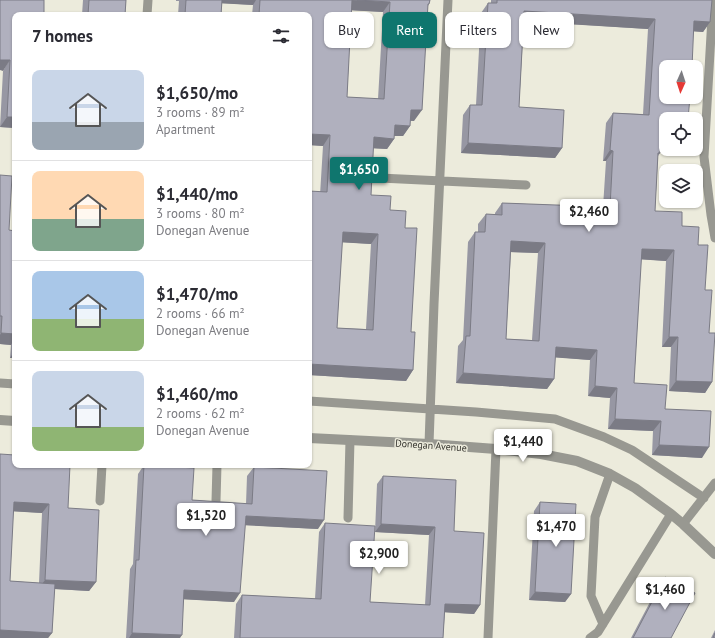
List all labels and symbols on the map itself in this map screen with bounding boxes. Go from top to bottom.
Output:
north arrow [659,60,703,104]
pin: $1,650 [326,157,392,191]
pin: $2,460 [556,199,622,233]
pin: $1,440 [490,429,556,463]
street label: Donegan Avenue [395,437,467,454]
pin: $1,520 [173,503,239,537]
pin: $1,470 [523,514,589,548]
pin: $2,900 [346,541,412,575]
pin: $1,460 [632,577,698,611]

